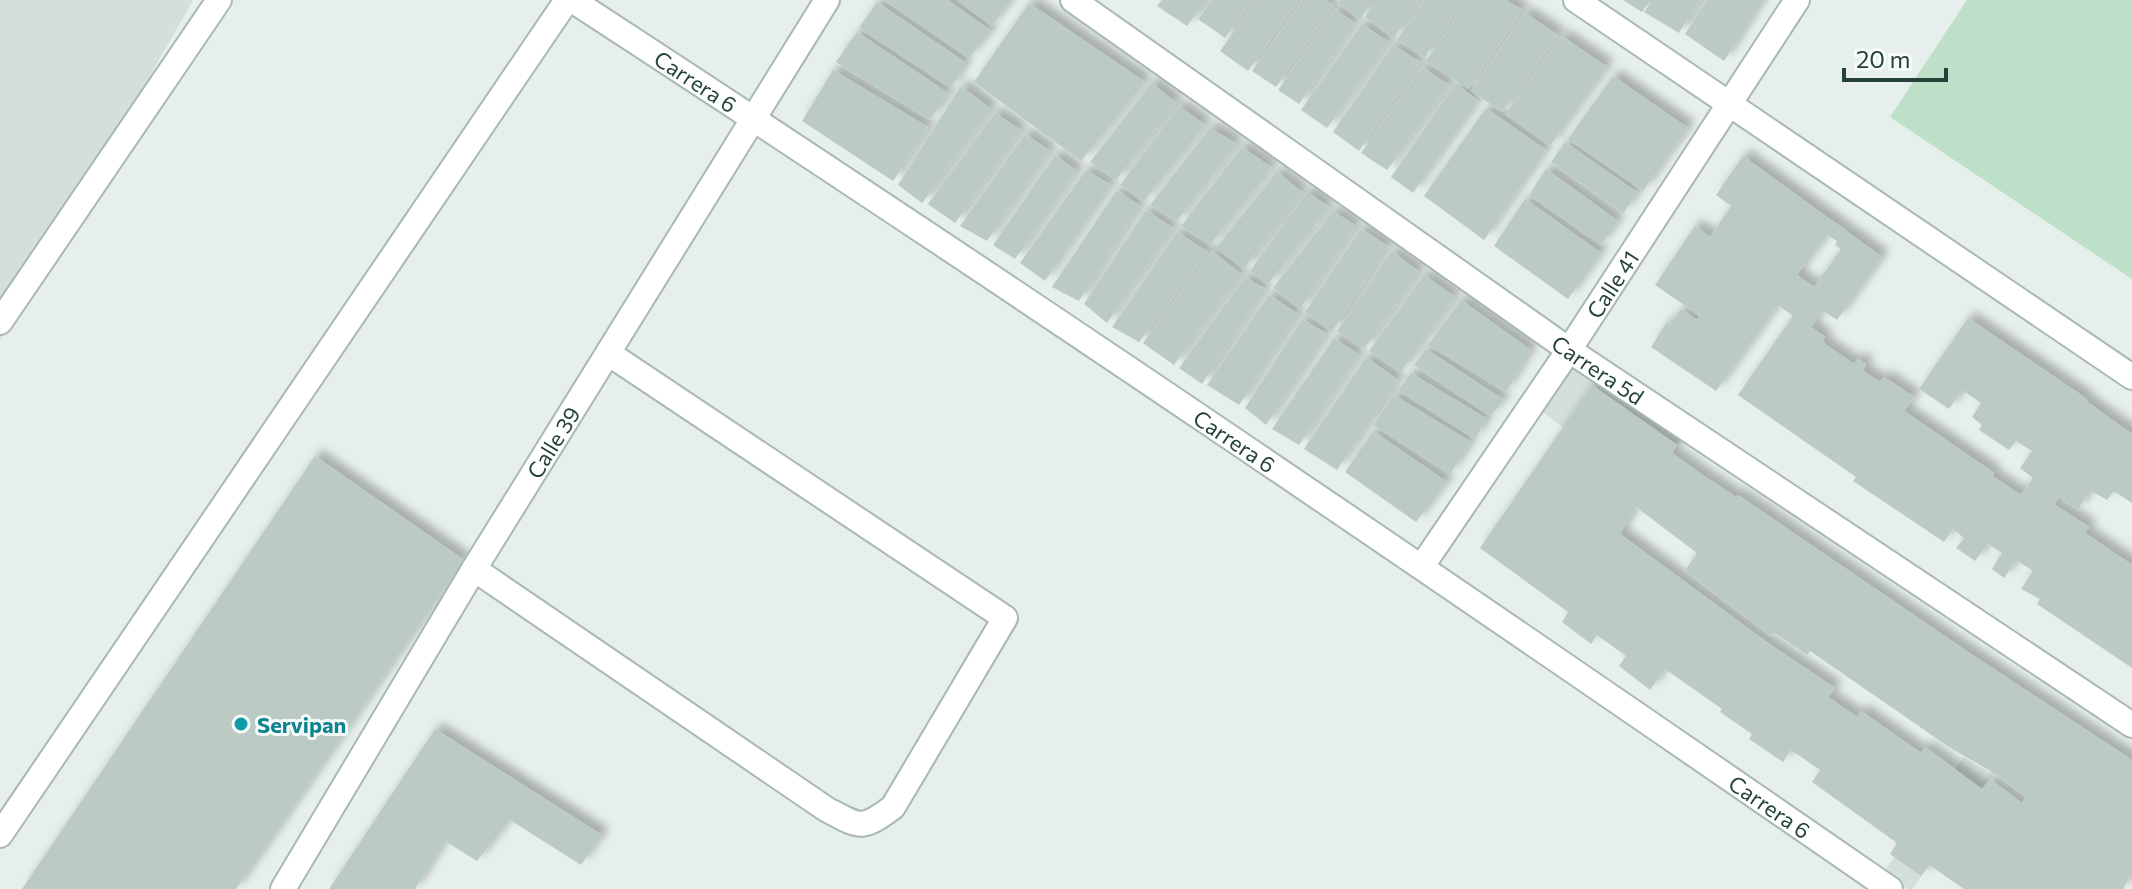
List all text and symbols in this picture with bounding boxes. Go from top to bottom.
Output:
scale bar [1844,32,1946,82]
street label: Carrera 6 [650,44,742,118]
text: 20 m [1856,44,1910,73]
street label: Calle 41 [1580,245,1644,323]
street label: Carrera 5d [1547,329,1649,410]
street label: Calle 39 [520,401,585,483]
street label: Carrera 6 [1189,403,1281,478]
place label: Servipan [257,711,346,738]
marker: Servipan [232,715,250,733]
street label: Carrera 6 [1724,769,1816,844]

